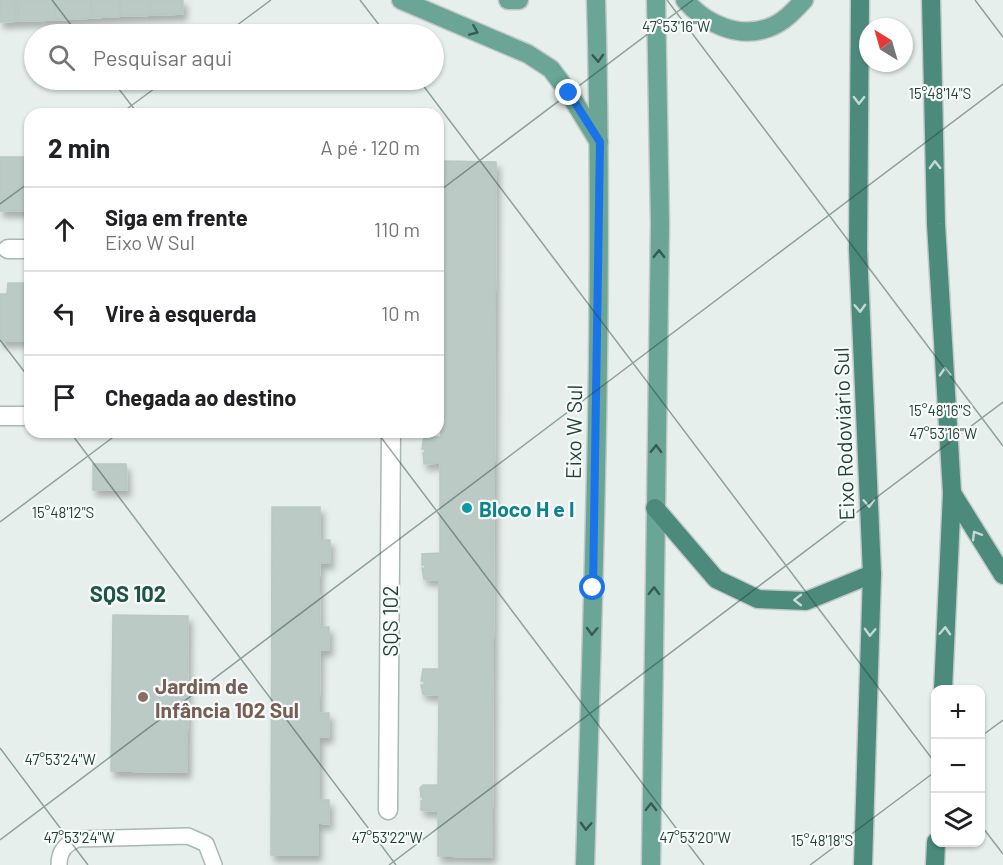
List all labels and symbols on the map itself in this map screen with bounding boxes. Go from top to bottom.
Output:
text: 47°53'16"W [642,17,710,35]
north arrow [859,18,913,72]
one-way arrow [467,24,478,36]
one-way arrow [591,54,604,63]
route end [555,79,581,105]
text: 15°48'14"S [909,84,971,102]
one-way arrow [853,96,865,105]
one-way arrow [929,161,941,170]
one-way arrow [653,250,666,259]
one-way arrow [854,303,867,312]
street label: Eixo Rodoviário Sul [827,347,859,521]
one-way arrow [938,367,951,376]
street label: Eixo W Sul [560,385,586,479]
text: 15°48'16"S [909,401,971,419]
text: 47°53'16"W [909,424,977,442]
one-way arrow [650,445,662,454]
place label: Bloco H e I [479,496,574,521]
one-way arrow [862,498,875,507]
marker: Bloco H e I [460,501,474,515]
text: 15°48'12"S [32,503,94,521]
one-way arrow [972,531,984,541]
route start [579,574,605,600]
district label: SQS 102 [90,580,166,606]
street label: SQS 102 [377,585,402,657]
one-way arrow [648,586,660,595]
one-way arrow [793,594,802,606]
one-way arrow [586,627,598,636]
one-way arrow [939,627,952,636]
one-way arrow [864,628,876,637]
place label: Jardim de Infância 102 Sul [155,673,299,722]
marker: Jardim de Infância 102 Sul [136,690,150,704]
text: 47°53'24"W [24,750,96,768]
one-way arrow [645,802,657,811]
one-way arrow [580,822,593,831]
text: 47°53'24"W [43,828,115,846]
text: 47°53'22"W [351,828,423,846]
text: 47°53'20"W [659,828,731,846]
text: 15°48'18"S [791,831,853,849]

